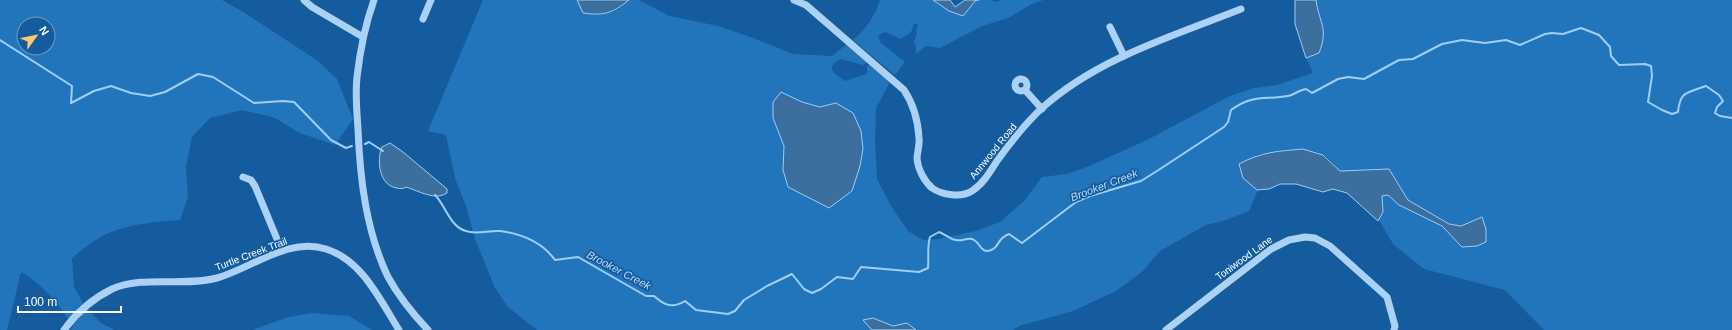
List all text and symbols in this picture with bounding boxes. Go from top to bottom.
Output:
north arrow [16,16,56,56]
text: N [37,24,52,37]
street label: Annwood Road [967,121,1019,181]
water label: Brooker Creek [1069,167,1140,203]
street label: Toniwood Lane [1214,234,1275,282]
street label: Turtle Creek Trail [213,235,289,273]
water label: Brooker Creek [585,248,654,292]
scale bar [18,288,121,314]
text: 100 m [24,295,57,309]

